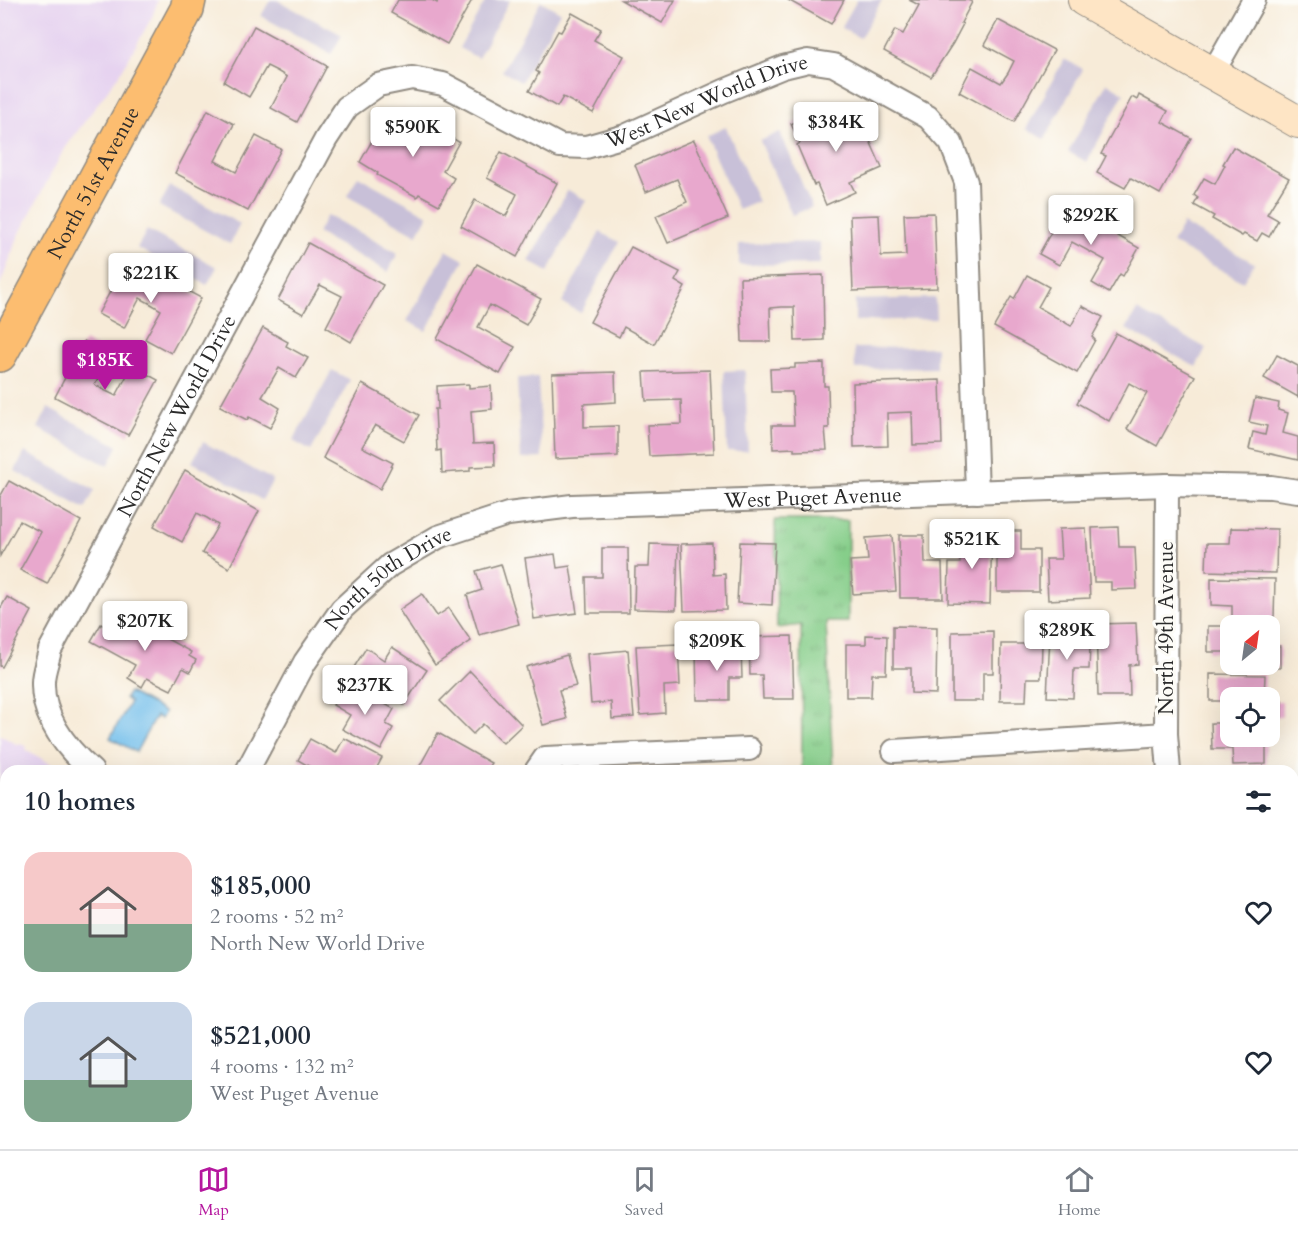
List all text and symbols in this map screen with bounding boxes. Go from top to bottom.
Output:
street label: West New World Drive [601,48,811,156]
street label: North 51st Avenue [41,101,147,264]
pin: $384K [794,102,878,153]
pin: $590K [371,107,455,158]
text: $384K [807,108,865,135]
text: $590K [384,113,442,140]
pin: $292K [1049,195,1133,246]
text: $292K [1062,201,1120,228]
pin: $221K [109,253,193,304]
text: $221K [122,259,180,286]
street label: North New World Drive [111,310,243,522]
pin: $185K [63,340,147,391]
text: $185K [76,346,134,373]
street label: West Puget Avenue [723,480,902,516]
street label: North 50th Drive [318,519,456,636]
pin: $521K [930,519,1014,570]
text: $521K [943,525,1001,552]
street label: North 49th Avenue [1152,541,1181,715]
pin: $207K [103,601,187,652]
text: $207K [116,607,174,634]
pin: $289K [1025,610,1109,661]
north arrow [1220,615,1280,675]
map controls [1220,615,1280,747]
text: $289K [1038,616,1096,643]
pin: $209K [675,621,759,672]
text: $209K [688,627,746,654]
pin: $237K [323,665,407,716]
text: $237K [336,671,394,698]
button: locate [1220,687,1280,747]
text: 10 homes [24,784,135,819]
icon: filters [1242,785,1275,818]
text: $185,000 [210,868,311,903]
icon: home [72,876,144,948]
icon: heart [1242,896,1275,929]
text: 2 rooms · 52 m² [210,903,343,930]
text: North New World Drive [210,930,425,957]
text: $521,000 [210,1018,311,1053]
icon: home [72,1026,144,1098]
icon: heart [1242,1046,1275,1079]
text: 4 rooms · 132 m² [210,1053,354,1080]
text: West Puget Avenue [210,1080,379,1107]
tab: Map [197,1163,230,1221]
tab: Saved [625,1163,663,1221]
tab: Home [1058,1163,1101,1221]

